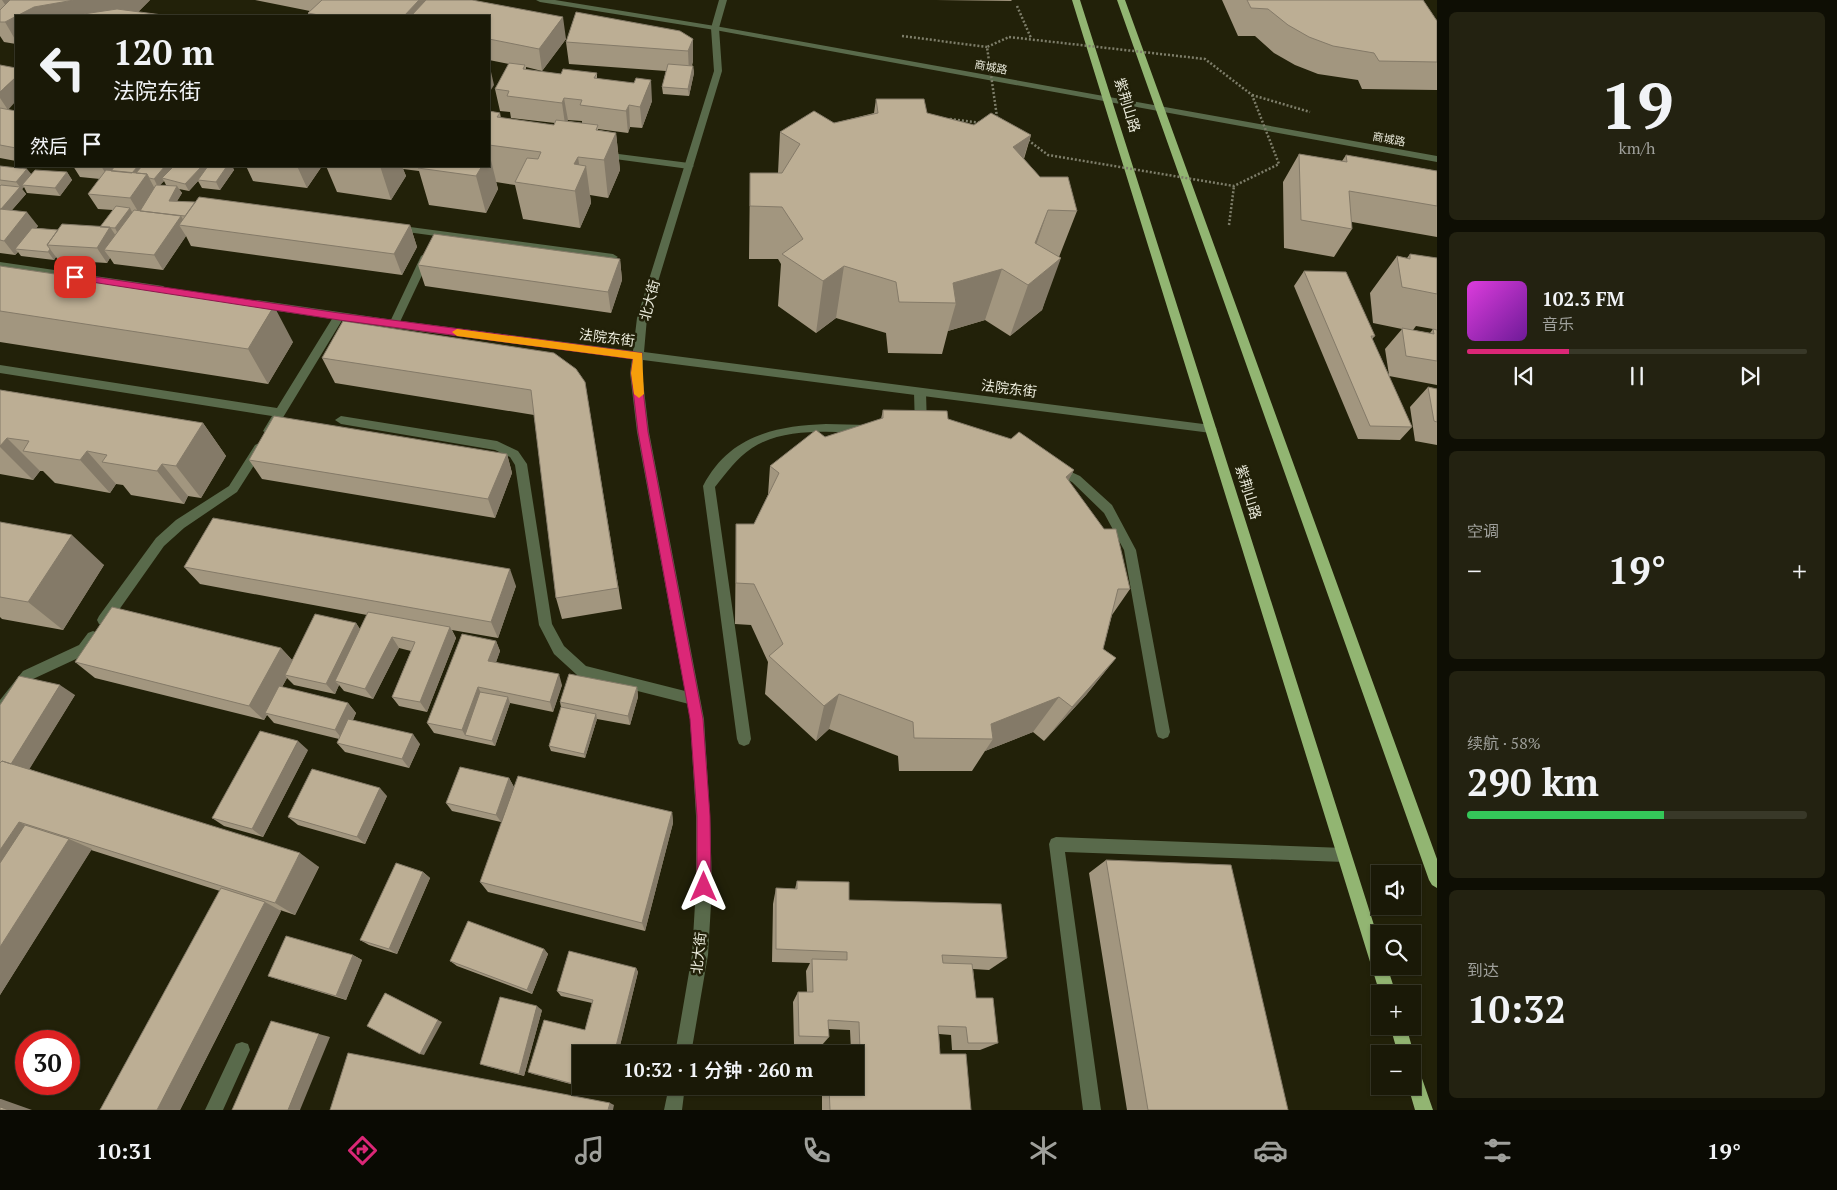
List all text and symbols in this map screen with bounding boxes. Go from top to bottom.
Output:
text: 120 m [113,29,214,75]
icon: left [30,35,95,100]
street label: 商城路 [974,57,1008,77]
text: 19 [1600,61,1674,148]
street label: 紫荆山路 [1111,75,1145,135]
text: 法院东街 [113,76,201,105]
street label: 商城路 [1372,129,1406,149]
icon: arrive [78,130,106,158]
text: 然后 [30,133,68,158]
text: km/h [1619,137,1655,159]
pin [54,256,96,298]
icon: arrive [61,263,89,291]
street label: 北大街 [634,277,664,323]
text: 102.3 FM [1542,286,1624,311]
text: 音乐 [1542,313,1574,335]
street label: 法院东街 [578,324,636,350]
icon: previous [1510,362,1538,390]
icon: pause [1623,362,1651,390]
icon: next [1736,362,1764,390]
street label: 法院东街 [980,375,1038,401]
street label: 紫荆山路 [1232,462,1266,522]
text: 空调 [1467,520,1499,542]
text: 19° [1608,545,1666,595]
text: − [1467,552,1482,589]
text: + [1792,552,1807,589]
text: 续航 · 58% [1467,732,1541,754]
text: 290 km [1467,757,1599,807]
position arrow [677,860,729,912]
map controls [1371,865,1421,1095]
button: sound [1371,865,1421,915]
button: search [1371,925,1421,975]
street label: 北大街 [686,931,710,975]
text: 到达 [1467,959,1499,981]
text: 10:32 [1467,984,1566,1034]
button: + [1371,985,1421,1035]
speed limit sign: 30 [15,1030,80,1095]
button: − [1371,1045,1421,1095]
text: 10:32 · 1 分钟 · 260 m [623,1057,813,1082]
icon: directions [345,1133,380,1168]
icon: music [572,1133,607,1168]
icon: phone [799,1133,834,1168]
icon: climate [1026,1133,1061,1168]
icon: car [1253,1133,1288,1168]
icon: filters [1480,1133,1515,1168]
text: 10:31 [96,1136,153,1165]
text: 19° [1707,1136,1741,1165]

